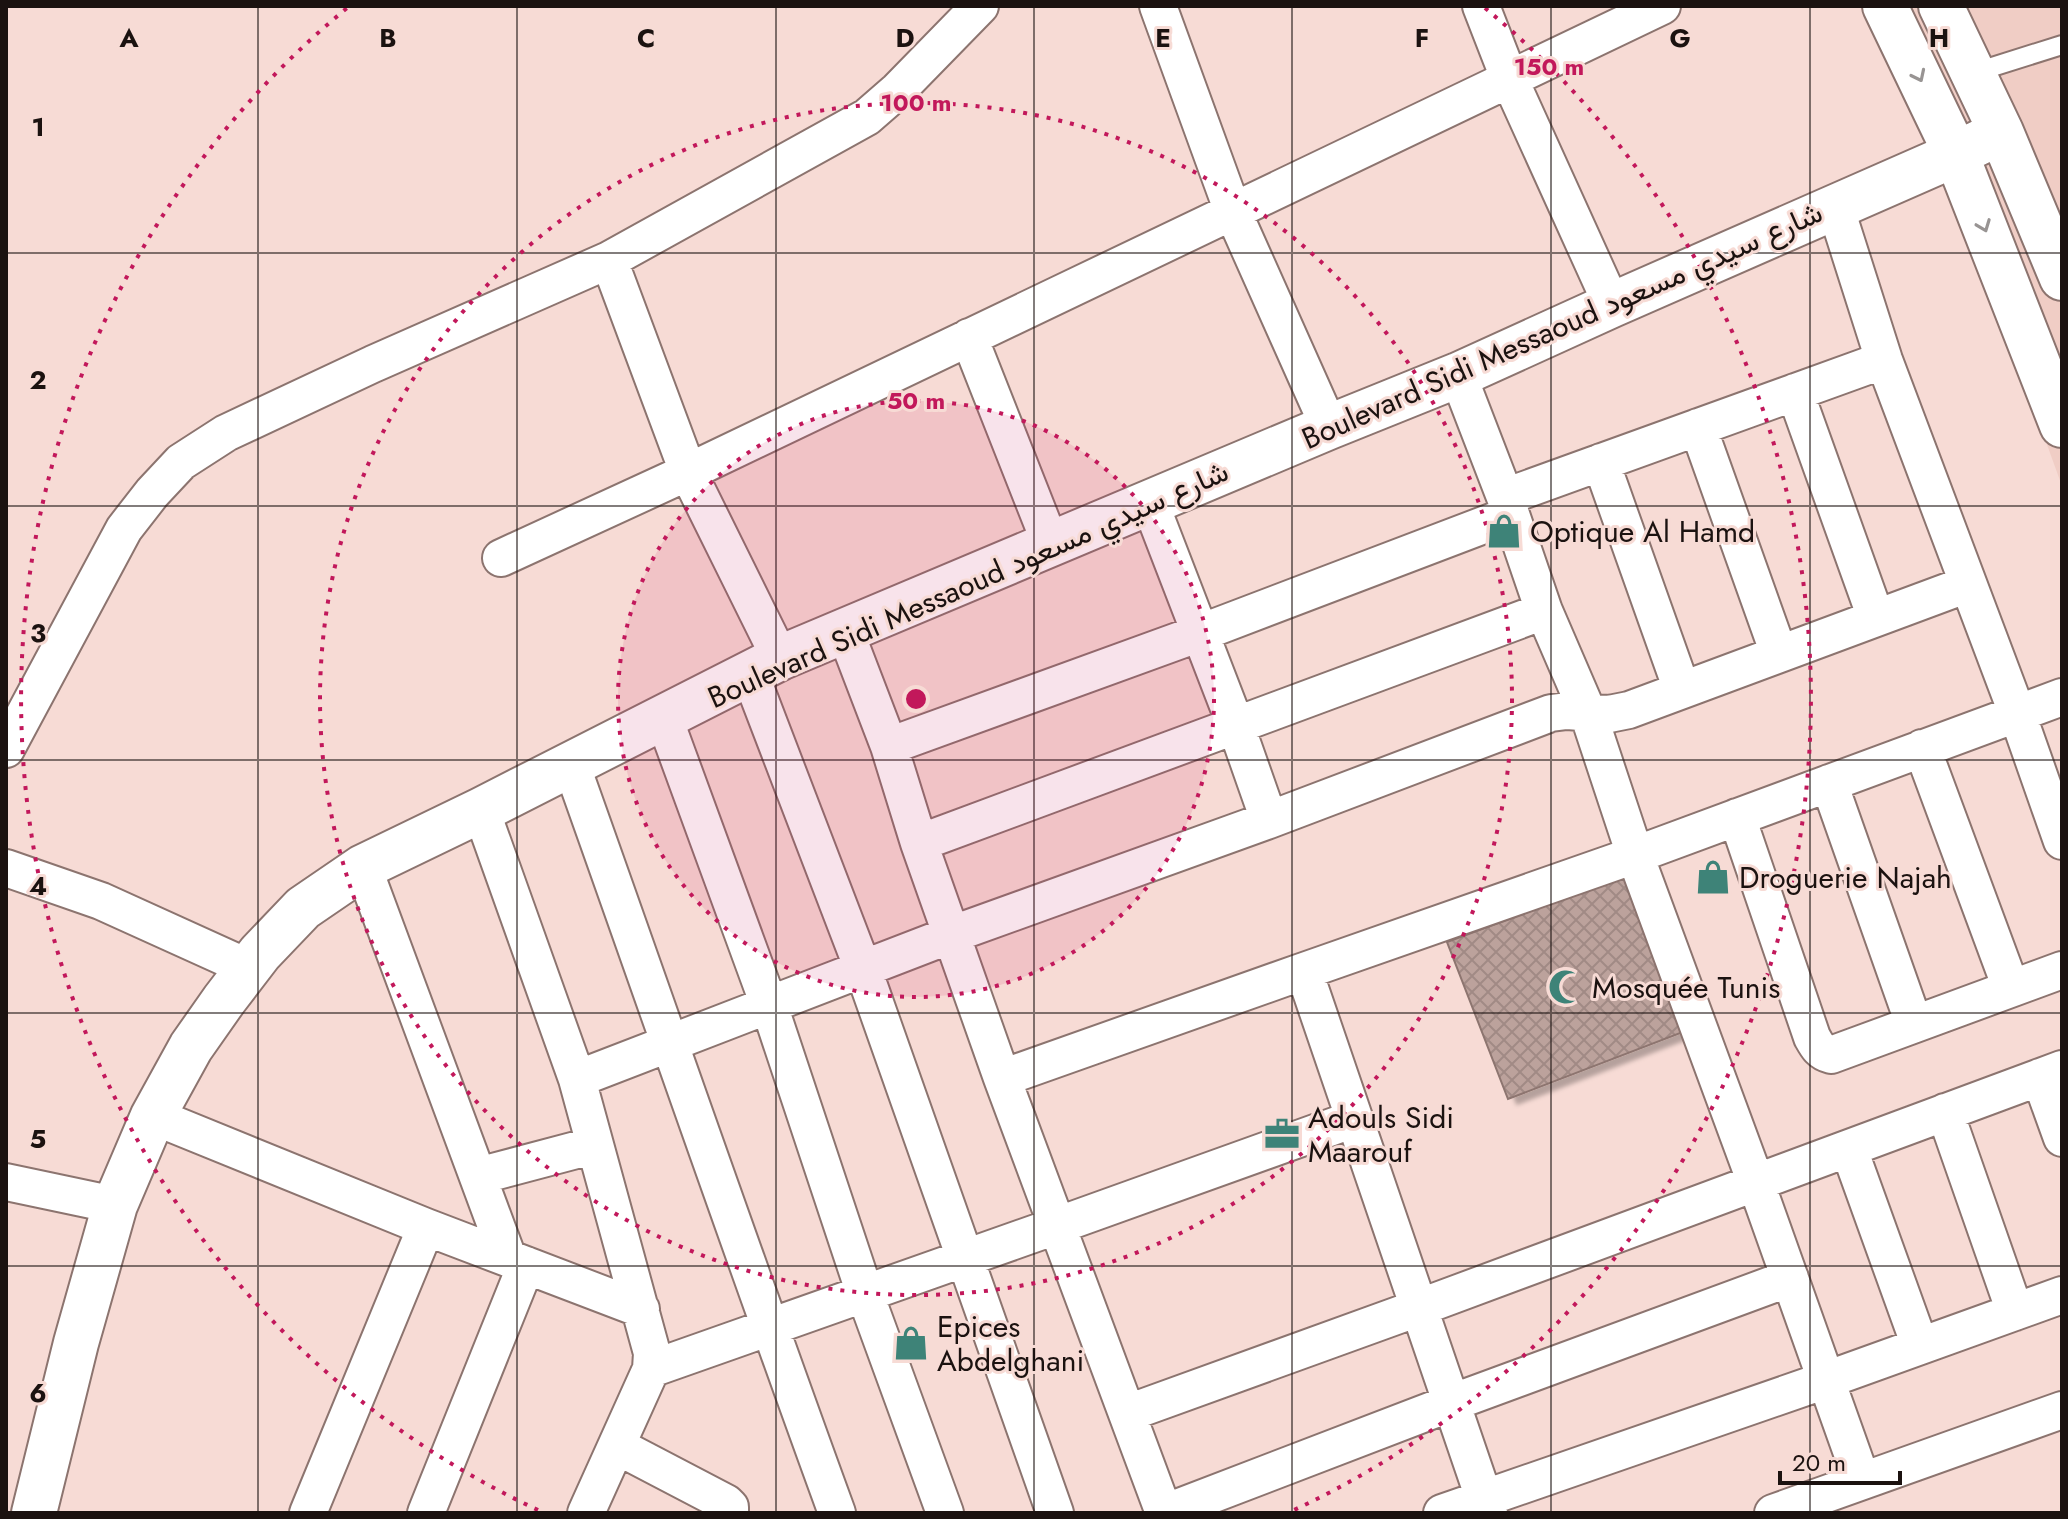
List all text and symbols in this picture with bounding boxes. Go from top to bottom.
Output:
text: A [118,19,139,57]
text: B [379,19,397,57]
text: C [637,19,655,57]
text: D [895,19,915,57]
text: E [1155,19,1171,57]
text: F [1415,19,1429,57]
text: G [1669,19,1691,57]
text: H [1929,19,1949,57]
text: 150 m [1514,49,1584,84]
one-way arrow [1909,68,1925,83]
text: 100 m [881,85,951,120]
text: 1 [31,108,45,146]
street label: Boulevard Sidi Messaoud شارع سيدي مسعود [1295,190,1830,462]
one-way arrow [1974,218,1991,232]
text: 2 [29,361,47,399]
text: 50 m [887,383,945,418]
street label: Boulevard Sidi Messaoud شارع سيدي مسعود [701,449,1236,721]
place label: Optique Al Hamd [1530,510,1755,553]
shop icon: Optique Al Hamd [1485,512,1523,550]
text: 3 [30,614,46,652]
centre of rings [902,685,930,713]
place label: Droguerie Najah [1739,856,1952,899]
shop icon: Droguerie Najah [1694,858,1732,896]
text: 4 [29,867,47,905]
place label: Mosquée Tunis [1592,966,1780,1009]
mosque icon: Mosquée Tunis [1547,968,1585,1006]
place label: Adouls Sidi Maarouf [1308,1096,1454,1173]
office icon: Adouls Sidi Maarouf [1263,1115,1301,1153]
text: 5 [30,1120,46,1158]
place label: Epices Abdelghani [937,1305,1084,1382]
shop icon: Epices Abdelghani [892,1324,930,1362]
text: 6 [29,1374,47,1412]
scale bar [1780,1435,1900,1485]
text: 20 m [1792,1445,1846,1480]

